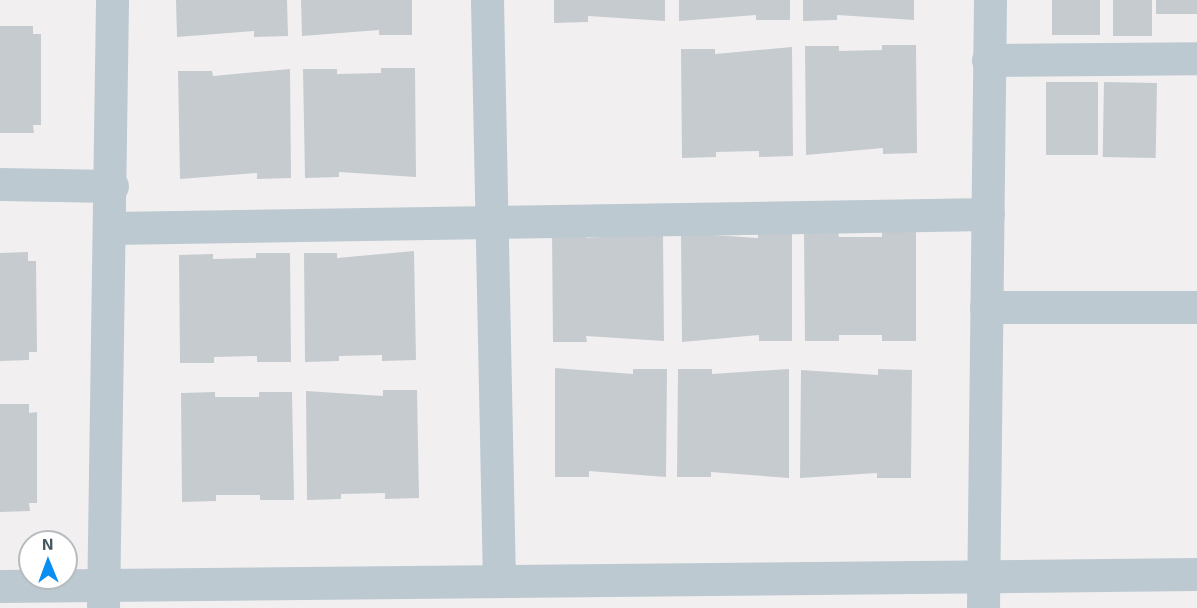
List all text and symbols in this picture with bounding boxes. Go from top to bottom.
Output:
north arrow [18,530,78,590]
text: N [42,534,54,553]

